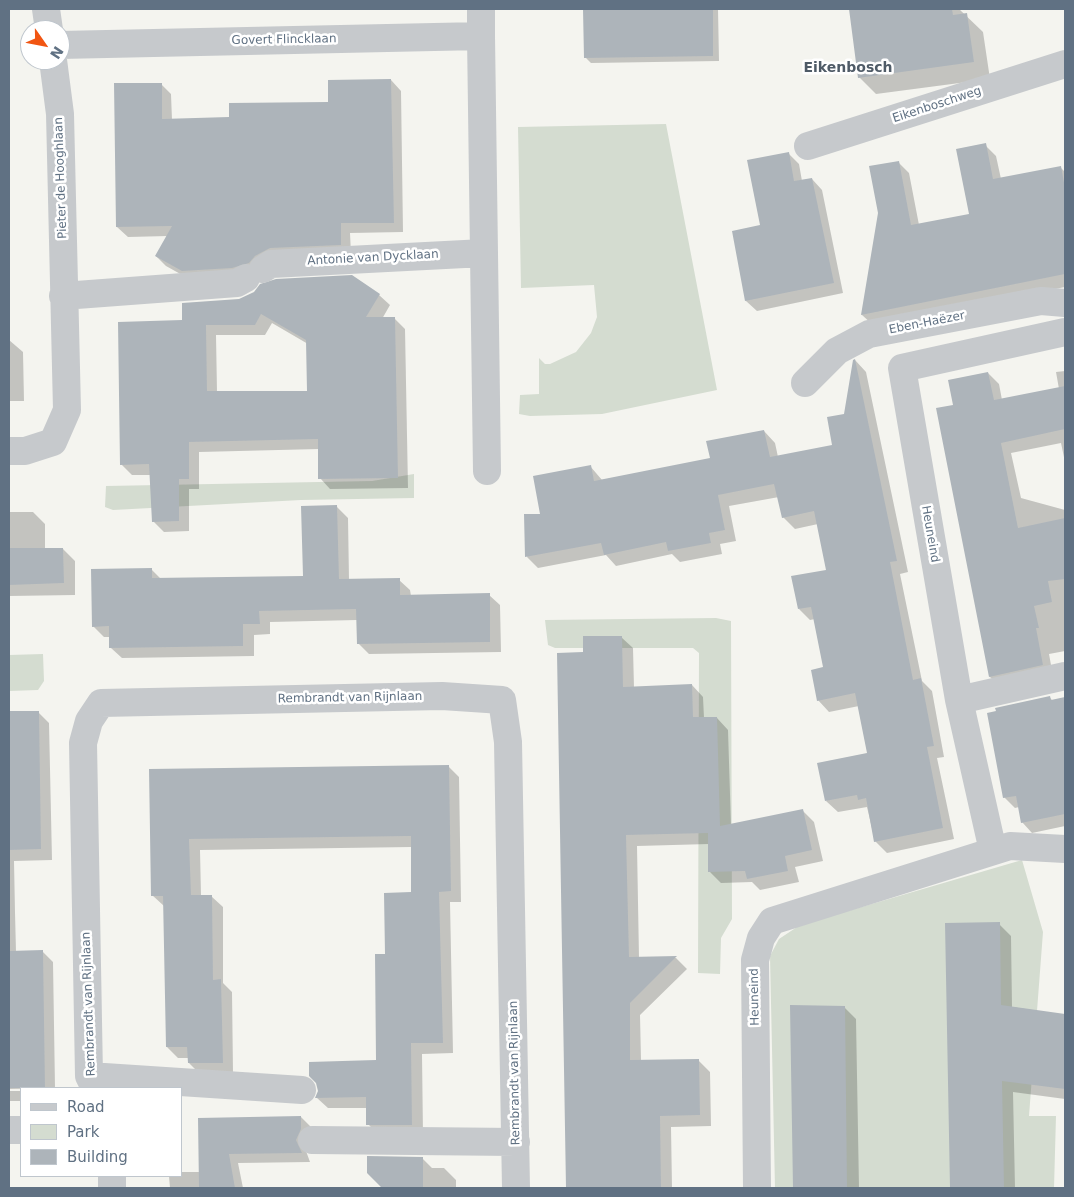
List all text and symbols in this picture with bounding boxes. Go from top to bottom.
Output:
north arrow [20,20,70,70]
street label: Govert Flincklaan [231,32,337,48]
text: N [47,43,67,62]
district label: Eikenbosch [804,60,892,76]
street label: Eikenboschweg [891,84,983,126]
street label: Pieter de Hooghlaan [52,117,70,239]
street label: Antonie van Dycklaan [307,247,439,269]
street label: Eben-Haëzer [888,309,966,337]
street label: Heuneind [918,504,942,564]
street label: Rembrandt van Rijnlaan [278,690,422,706]
street label: Rembrandt van Rijnlaan [79,931,99,1077]
street label: Heuneind [747,968,763,1026]
street label: Rembrandt van Rijnlaan [507,1001,523,1145]
legend [20,1087,182,1177]
text: Road [67,1098,105,1116]
text: Park [67,1123,99,1141]
text: Building [67,1148,128,1166]

